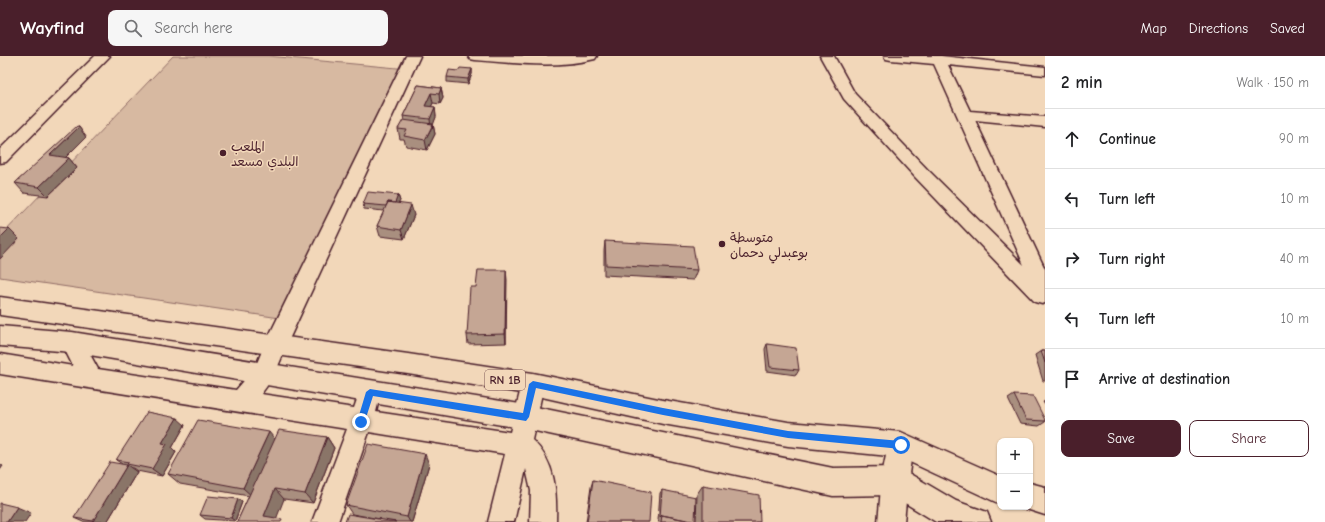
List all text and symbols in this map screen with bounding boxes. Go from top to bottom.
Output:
search box [108,10,388,46]
text: Wayfind [20,17,84,39]
icon: search [122,17,144,39]
text: Search here [154,19,233,37]
text: Map [1140,20,1167,37]
text: Directions [1189,20,1248,37]
text: Saved [1270,20,1305,37]
text: 2 min [1061,73,1102,92]
text: Walk · 150 m [1237,75,1309,90]
icon: ahead [1061,128,1083,150]
text: Continue [1099,130,1156,148]
text: 90 m [1279,131,1309,146]
place label: الملعب البلدي مسعد [231,139,298,171]
marker: الملعب البلدي مسعد [218,148,228,158]
icon: left [1061,188,1083,210]
text: Turn left [1099,190,1155,208]
text: 10 m [1281,191,1309,206]
place label: متوسطة بوعبدلي دحمان [730,230,808,264]
marker: متوسطة بوعبدلي دحمان [717,239,727,249]
icon: right [1061,248,1083,270]
text: Turn right [1099,250,1165,268]
text: 40 m [1280,251,1309,266]
icon: left [1061,308,1083,330]
text: Turn left [1099,310,1155,328]
text: 10 m [1281,311,1309,326]
icon: arrive [1061,368,1083,390]
road number: RN 1B [485,370,525,390]
text: Arrive at destination [1099,370,1230,388]
route end [352,413,370,431]
button: Save [1061,420,1181,457]
button: Share [1189,420,1309,457]
route start [892,436,910,454]
map controls [997,438,1033,510]
button: + [997,438,1033,474]
button: − [997,474,1033,510]

